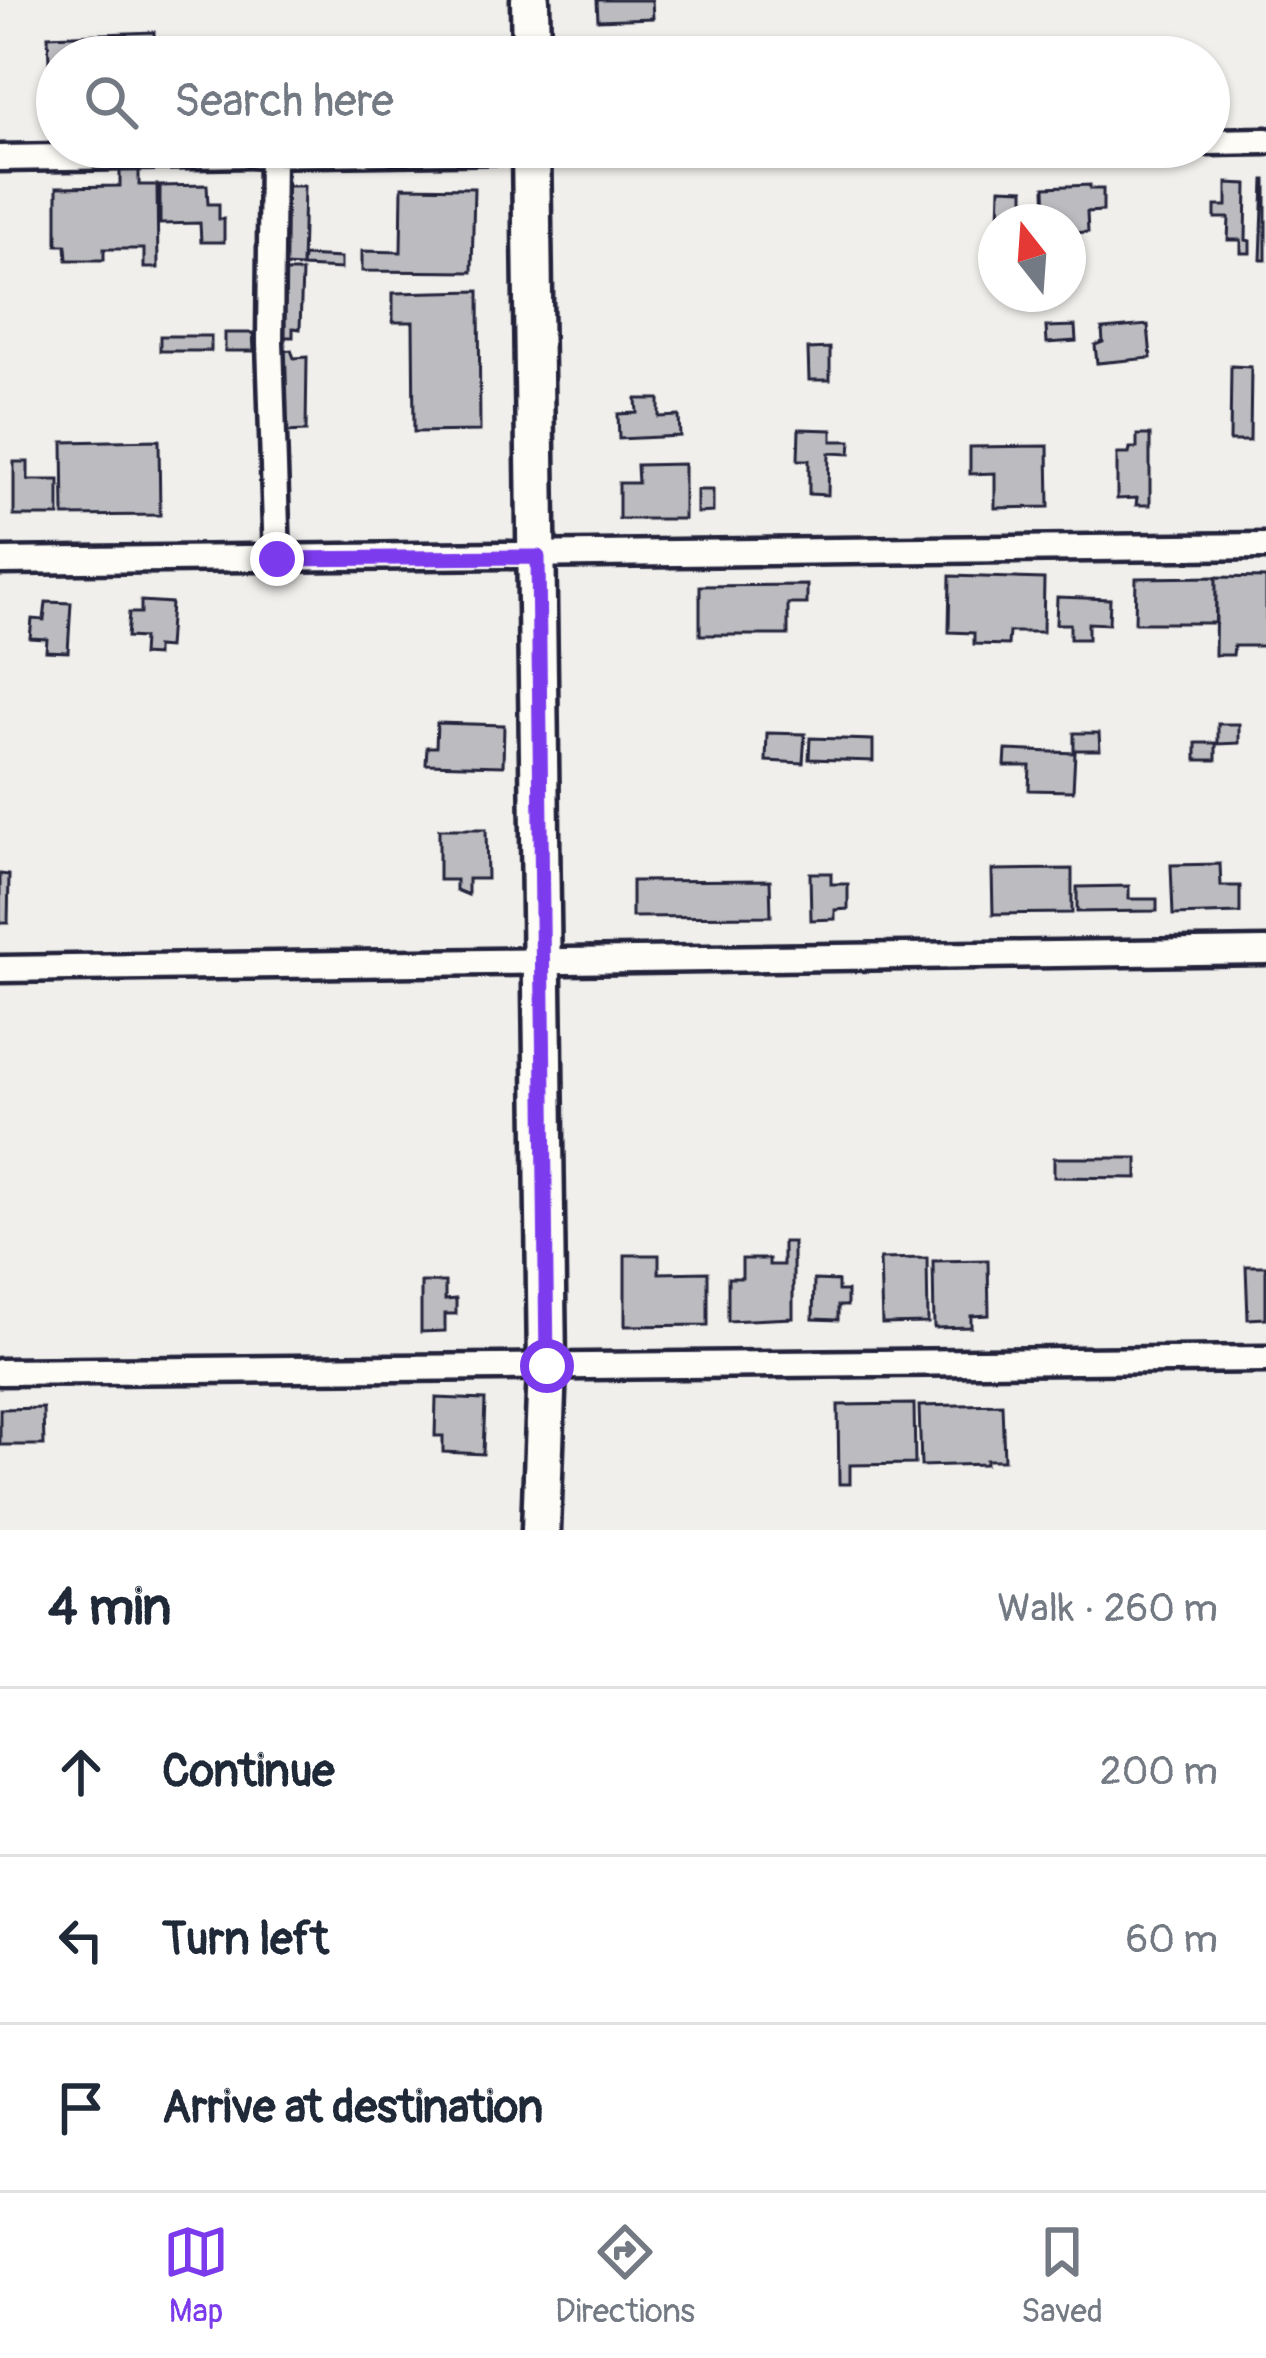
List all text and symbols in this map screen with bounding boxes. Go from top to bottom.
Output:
search box [36,36,1230,168]
icon: search [78,69,144,135]
text: Search here [174,74,394,130]
north arrow [978,204,1086,312]
route end [250,532,304,586]
route start [520,1339,574,1393]
text: 4 min [48,1576,171,1640]
text: Walk · 260 m [997,1584,1218,1633]
icon: ahead [48,1739,114,1805]
text: Continue [162,1744,335,1800]
text: 200 m [1100,1747,1218,1796]
icon: left [48,1907,114,1973]
text: Turn left [162,1912,329,1968]
text: 60 m [1126,1915,1218,1964]
icon: arrive [48,2075,114,2141]
text: Arrive at destination [162,2080,543,2136]
tab: Map [163,2219,229,2332]
tab: Directions [555,2219,695,2332]
tab: Saved [1021,2219,1103,2332]

